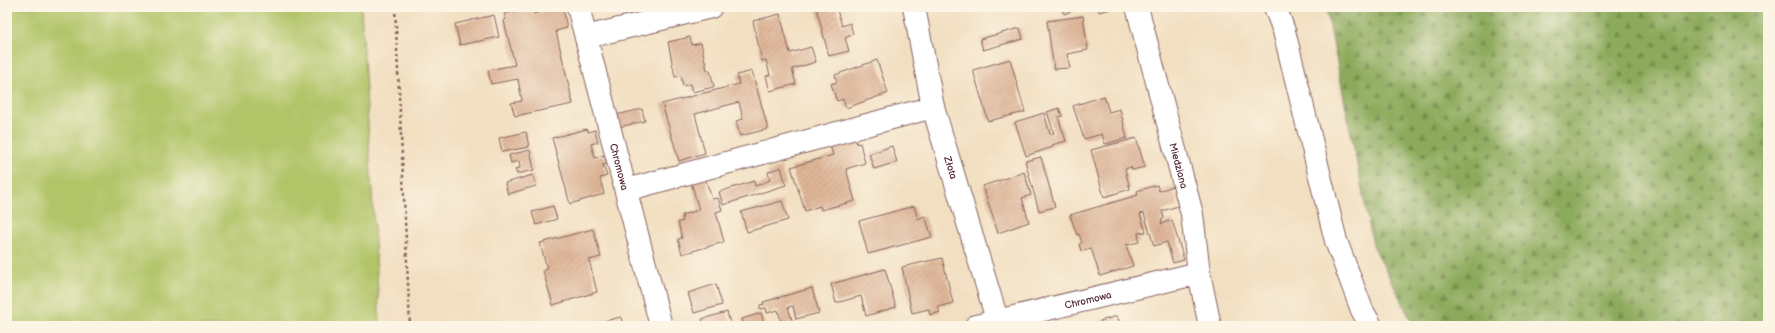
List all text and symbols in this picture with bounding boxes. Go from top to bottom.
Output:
street label: Chromowa [607,142,631,192]
street label: Miedziana [1166,142,1190,190]
street label: Złota [941,154,959,181]
street label: Chromowa [1063,289,1113,312]

